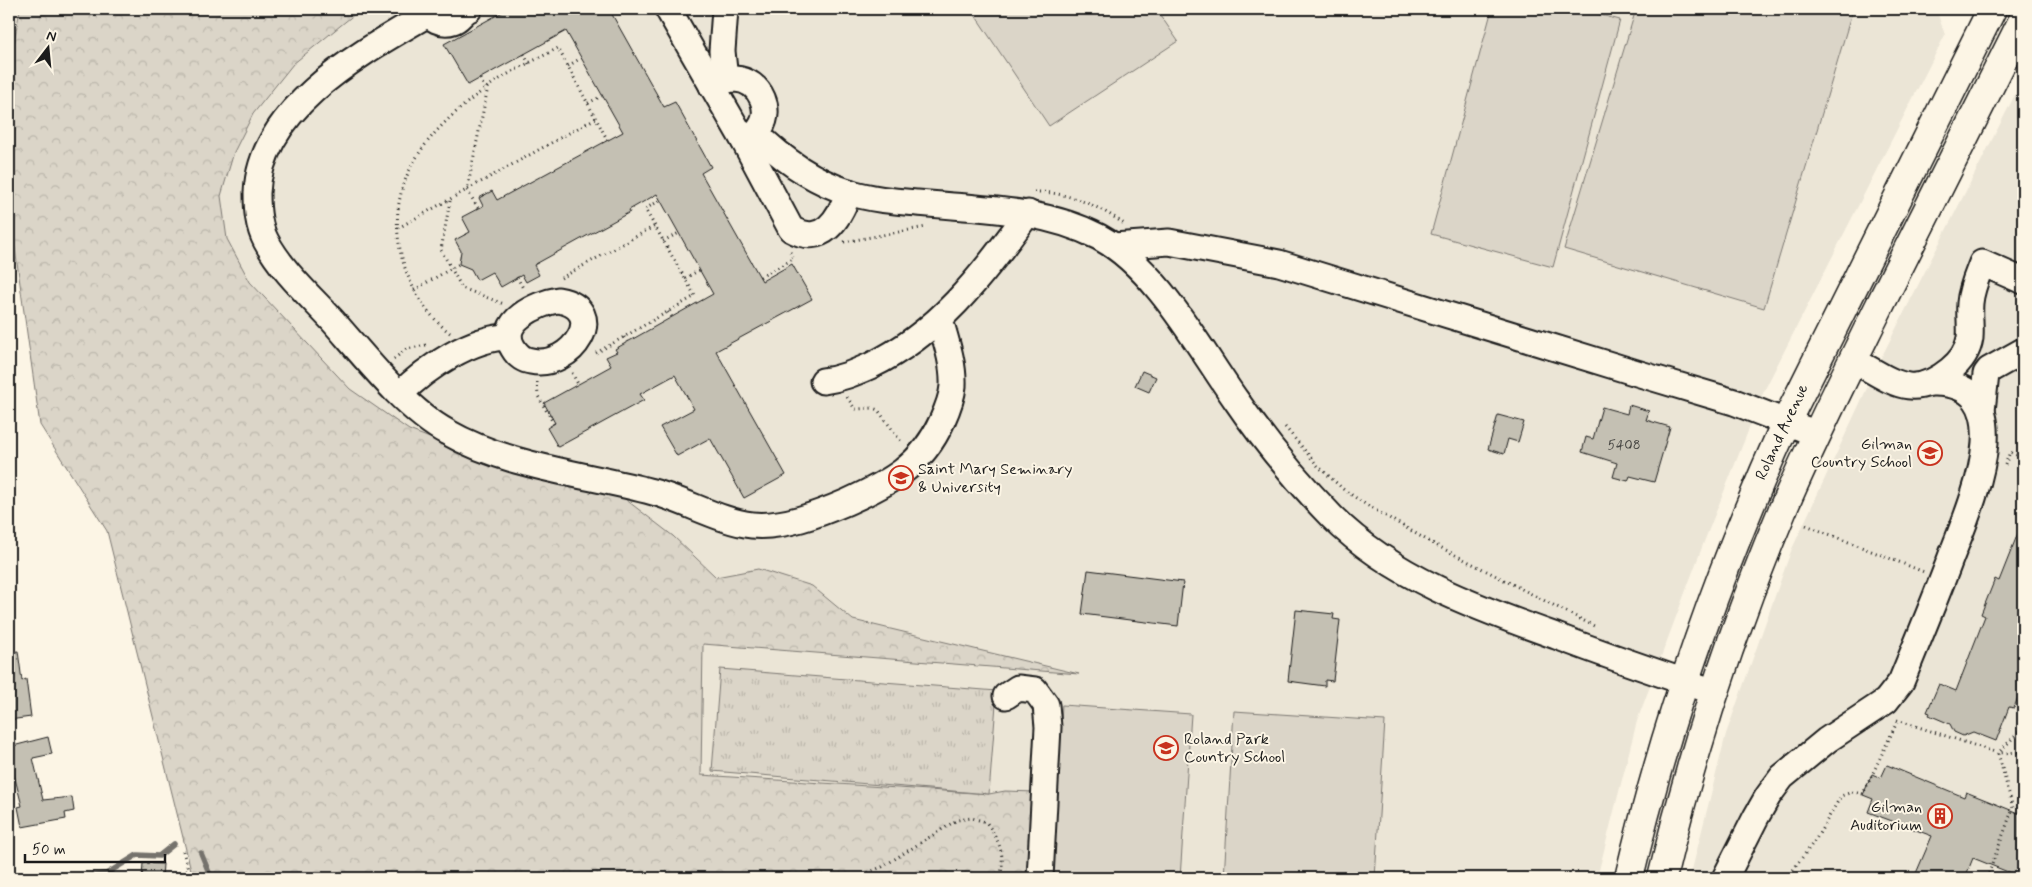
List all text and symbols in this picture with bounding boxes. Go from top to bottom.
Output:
north arrow [22,22,72,72]
text: N [44,27,58,46]
street label: Roland Avenue [1751,380,1814,483]
place label: Gilman Country School [1811,434,1912,473]
house number: 5408 [1607,436,1641,454]
school or university icon: Gilman Country School [1917,440,1943,466]
place label: Saint Mary Seminary & University [918,459,1072,498]
school or university icon: Saint Mary Seminary & University [888,465,914,491]
place label: Roland Park Country School [1184,729,1285,768]
school or university icon: Roland Park Country School [1153,735,1179,761]
place label: Gilman Auditorium [1850,797,1922,836]
building icon: Gilman Auditorium [1927,803,1953,829]
scale bar [25,832,165,864]
text: 50 m [32,840,66,860]

